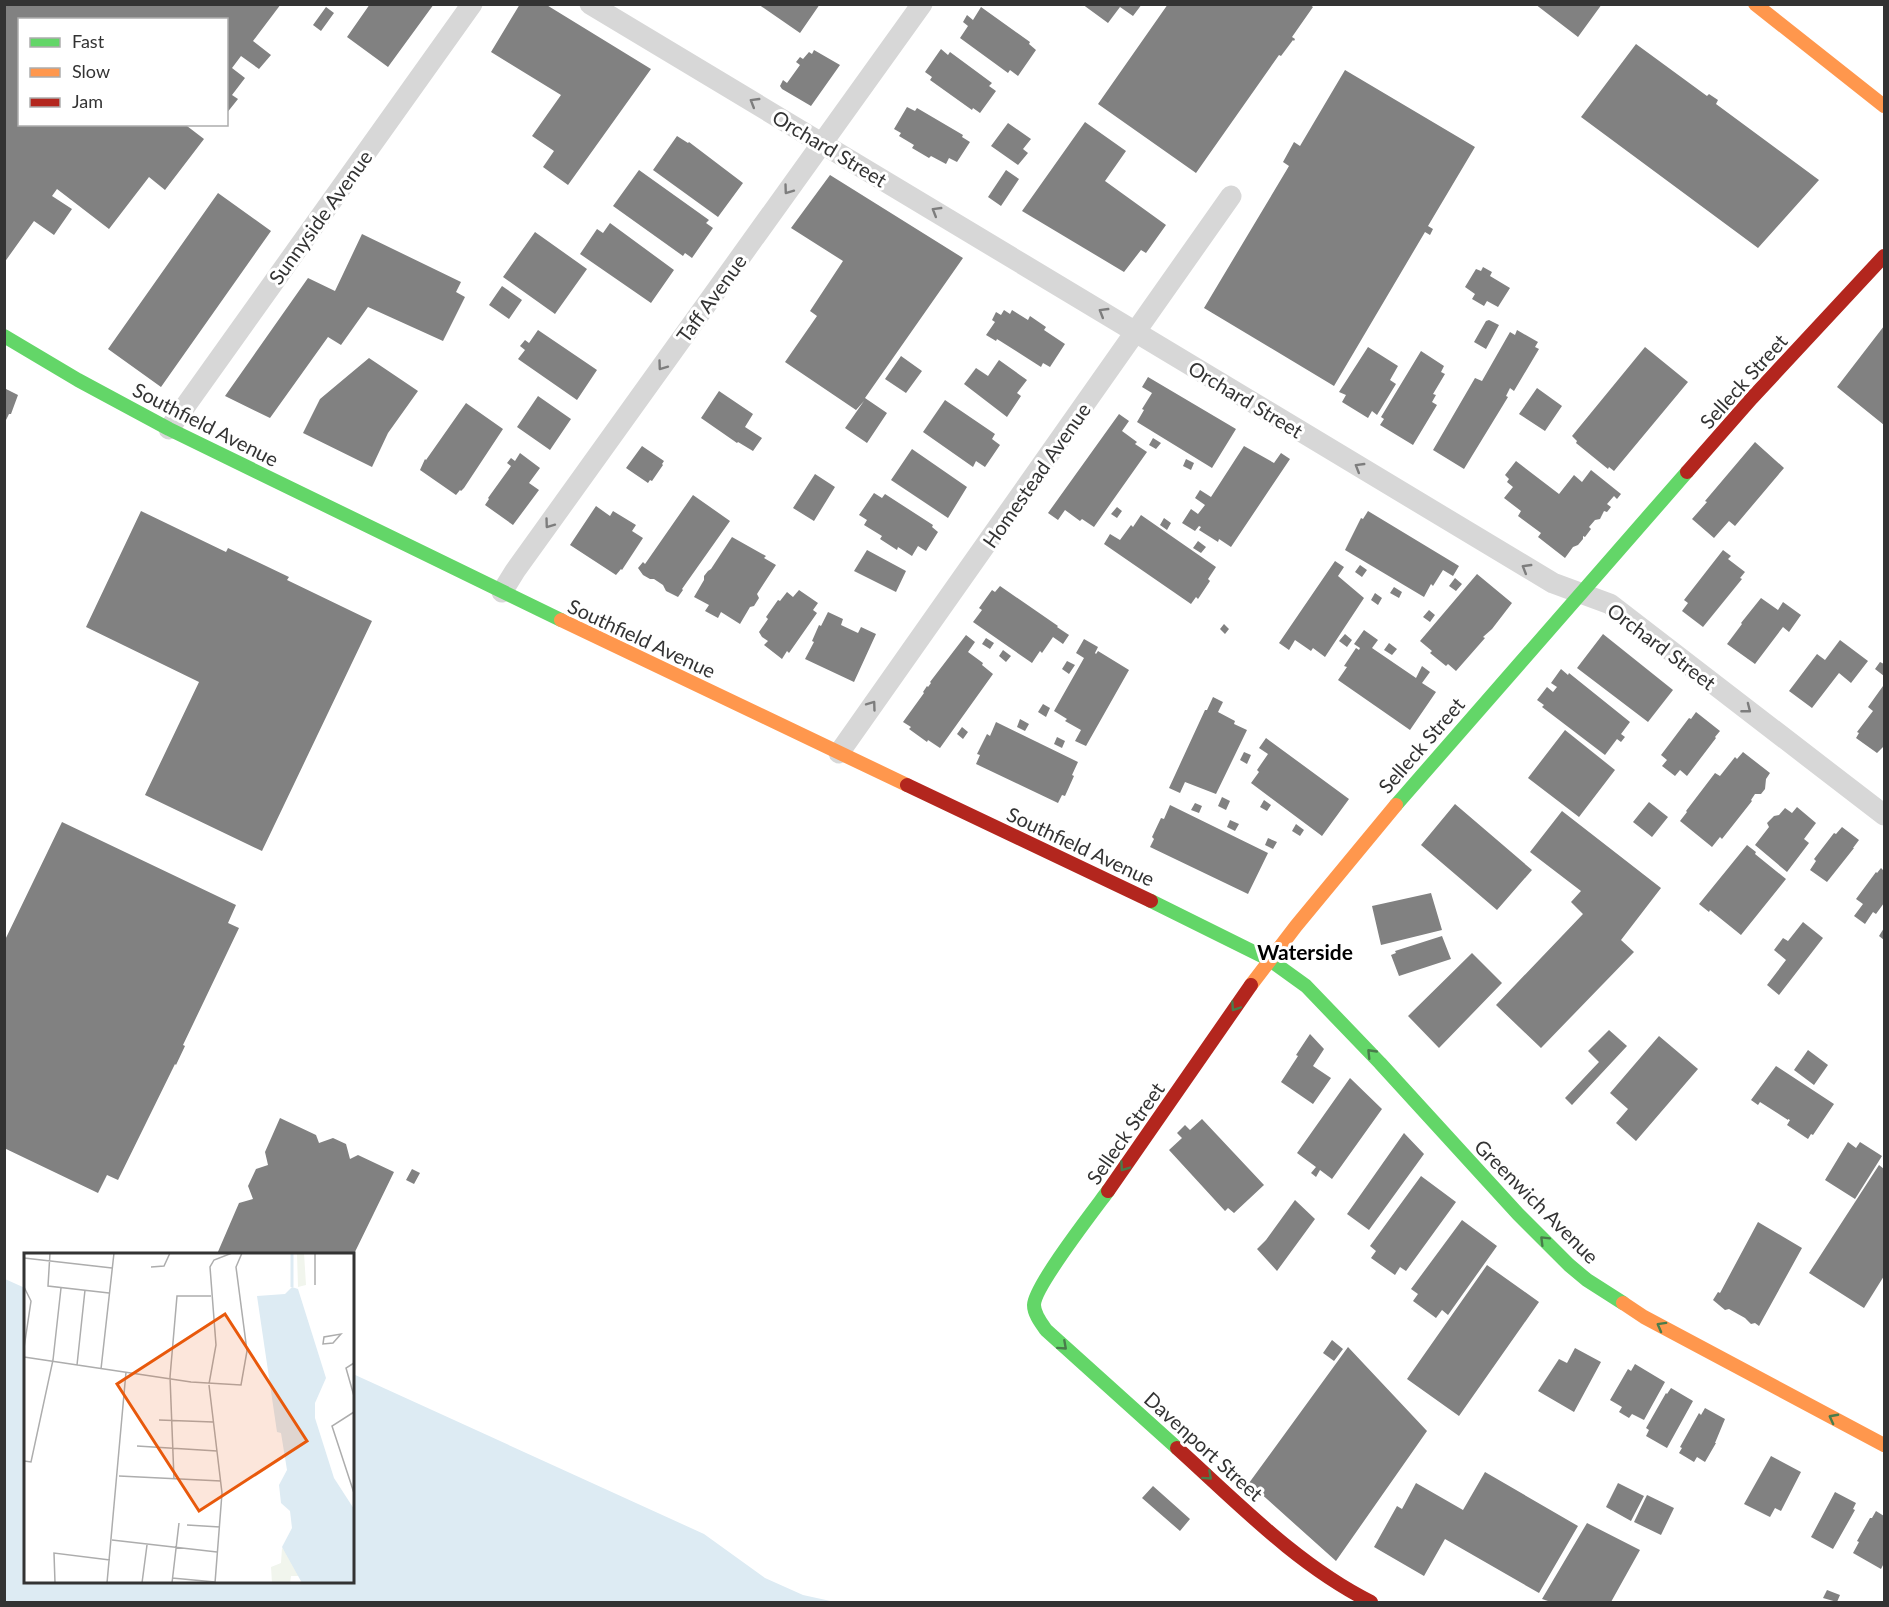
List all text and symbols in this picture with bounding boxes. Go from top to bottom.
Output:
legend [18,18,228,126]
text: Fast [72,30,105,52]
text: Slow [72,60,110,82]
text: Jam [72,90,103,112]
one-way arrow [750,98,760,110]
street label: Orchard Street [768,104,892,192]
street label: Sunnyside Avenue [263,145,377,289]
one-way arrow [784,184,795,195]
one-way arrow [932,207,942,219]
street label: Taff Avenue [671,249,751,347]
one-way arrow [1099,307,1109,319]
street label: Selleck Street [1694,329,1792,433]
street label: Orchard Street [1184,355,1308,443]
one-way arrow [658,359,669,370]
street label: Southfield Avenue [129,377,283,471]
street label: Homestead Avenue [977,398,1095,552]
one-way arrow [1355,463,1365,475]
one-way arrow [545,518,556,529]
one-way arrow [1522,563,1532,575]
street label: Southfield Avenue [564,593,720,683]
street label: Orchard Street [1603,598,1721,694]
street label: Selleck Street [1373,692,1469,798]
one-way arrow [865,700,876,711]
one-way arrow [1740,702,1751,713]
street label: Southfield Avenue [1003,801,1159,891]
district label: Waterside [1257,939,1353,964]
one-way arrow [1231,1001,1242,1012]
one-way arrow [1367,1049,1378,1060]
street label: Selleck Street [1081,1077,1169,1189]
street label: Greenwich Avenue [1470,1134,1604,1268]
one-way arrow [1120,1161,1131,1172]
one-way arrow [1541,1237,1552,1248]
inset map [24,1253,354,1583]
one-way arrow [1656,1322,1667,1333]
one-way arrow [1056,1339,1067,1350]
street label: Davenport Street [1140,1386,1268,1506]
one-way arrow [1828,1414,1839,1425]
one-way arrow [1201,1469,1212,1480]

